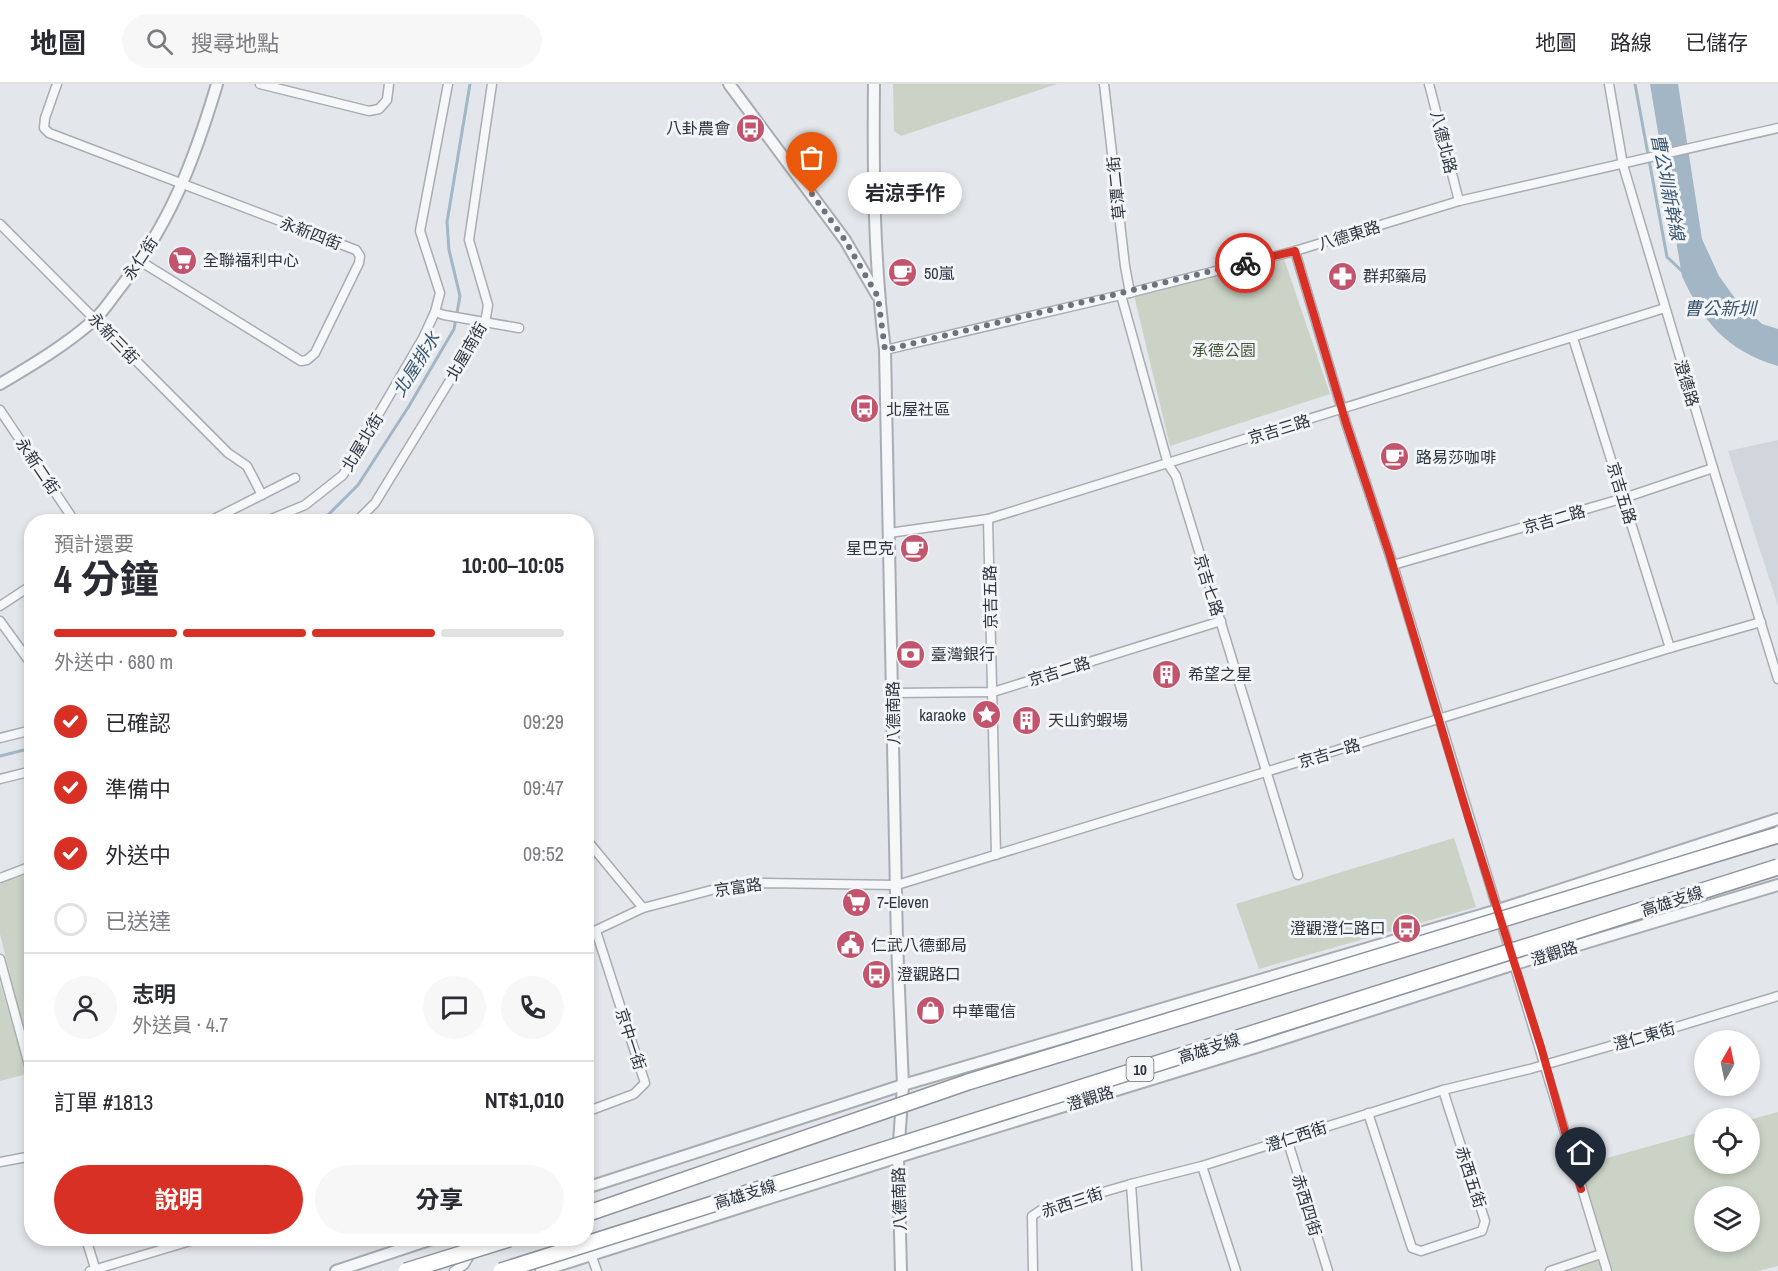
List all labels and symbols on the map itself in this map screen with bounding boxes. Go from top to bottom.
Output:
street label: 八德北路 [1426,108,1462,176]
bus stop icon: 八卦農會 [735,112,767,144]
place label: 八卦農會 [666,117,730,139]
pin [786,132,837,194]
water label: 曹公圳新幹線 [1645,132,1691,244]
street label: 草潭二街 [1102,155,1130,221]
callout: 岩涼手作 [848,173,962,215]
street label: 永新四街 [277,211,345,255]
street label: 八德東路 [1315,215,1383,255]
street label: 永仁街 [117,232,163,284]
courier [1215,233,1275,293]
supermarket icon: 全聯福利中心 [166,244,198,276]
place label: 全聯福利中心 [203,249,299,271]
cafe icon: 50嵐 [887,257,919,289]
pharmacy icon: 群邦藥局 [1326,260,1358,292]
place label: 50嵐 [924,262,955,284]
place label: 群邦藥局 [1363,265,1427,287]
water label: 曹公新圳 [1684,296,1759,321]
street label: 永新三街 [84,307,144,369]
street label: 北屋南街 [440,318,492,384]
water label: 北屋排水 [386,326,446,401]
park label: 承德公園 [1192,339,1256,361]
street label: 澄德路 [1669,357,1705,409]
bus stop icon: 北屋社區 [849,393,881,425]
place label: 北屋社區 [886,398,950,420]
street label: 北屋北街 [336,409,388,475]
street label: 京吉三路 [1245,409,1313,449]
street label: 永新二街 [11,433,65,499]
cafe icon: 路易莎咖啡 [1379,441,1411,473]
place label: 路易莎咖啡 [1416,446,1496,468]
street label: 京吉五路 [1602,459,1642,527]
street label: 京吉二路 [1520,500,1588,538]
cafe icon: 星巴克 [899,532,931,564]
place label: 星巴克 [846,537,894,559]
street label: 京吉七路 [1189,551,1229,619]
street label: 京吉五路 [978,565,1002,629]
bank icon: 臺灣銀行 [894,638,926,670]
place label: 臺灣銀行 [931,643,995,665]
street label: 京吉二路 [1025,651,1093,691]
building icon: 希望之星 [1151,658,1183,690]
place label: 希望之星 [1188,663,1252,685]
street label: 八德南路 [881,681,905,745]
place icon: karaoke [971,699,1003,731]
place label: karaoke [919,704,966,726]
building icon: 天山釣蝦場 [1011,704,1043,736]
place label: 天山釣蝦場 [1048,709,1128,731]
street label: 京吉一路 [1295,733,1363,773]
street label: 京富路 [713,873,763,901]
street label: 高雄支線 [1638,881,1706,921]
supermarket icon: 7-Eleven [840,886,872,918]
place label: 7-Eleven [877,891,929,913]
bus stop icon: 澄觀澄仁路口 [1391,912,1423,944]
place label: 澄觀澄仁路口 [1290,917,1386,939]
public building icon: 仁武八德郵局 [834,929,866,961]
place label: 仁武八德郵局 [871,934,967,956]
street label: 澄觀路 [1528,935,1580,971]
bus stop icon: 澄觀路口 [860,958,892,990]
place label: 澄觀路口 [897,963,961,985]
shop icon: 中華電信 [915,995,947,1027]
place label: 中華電信 [952,1000,1016,1022]
street label: 京中一街 [611,1005,651,1073]
street label: 澄仁東街 [1610,1017,1678,1055]
street label: 高雄支線 [1175,1028,1243,1068]
north arrow [1694,1030,1760,1096]
road number: 10 [1126,1057,1154,1081]
street label: 澄觀路 [1064,1080,1116,1116]
street label: 澄仁西街 [1262,1116,1330,1156]
pin [1555,1127,1606,1189]
street label: 赤西五街 [1451,1143,1491,1211]
street label: 八德南路 [887,1167,911,1231]
street label: 赤西四街 [1287,1171,1327,1239]
street label: 高雄支線 [711,1174,779,1214]
street label: 赤西三街 [1038,1182,1106,1222]

